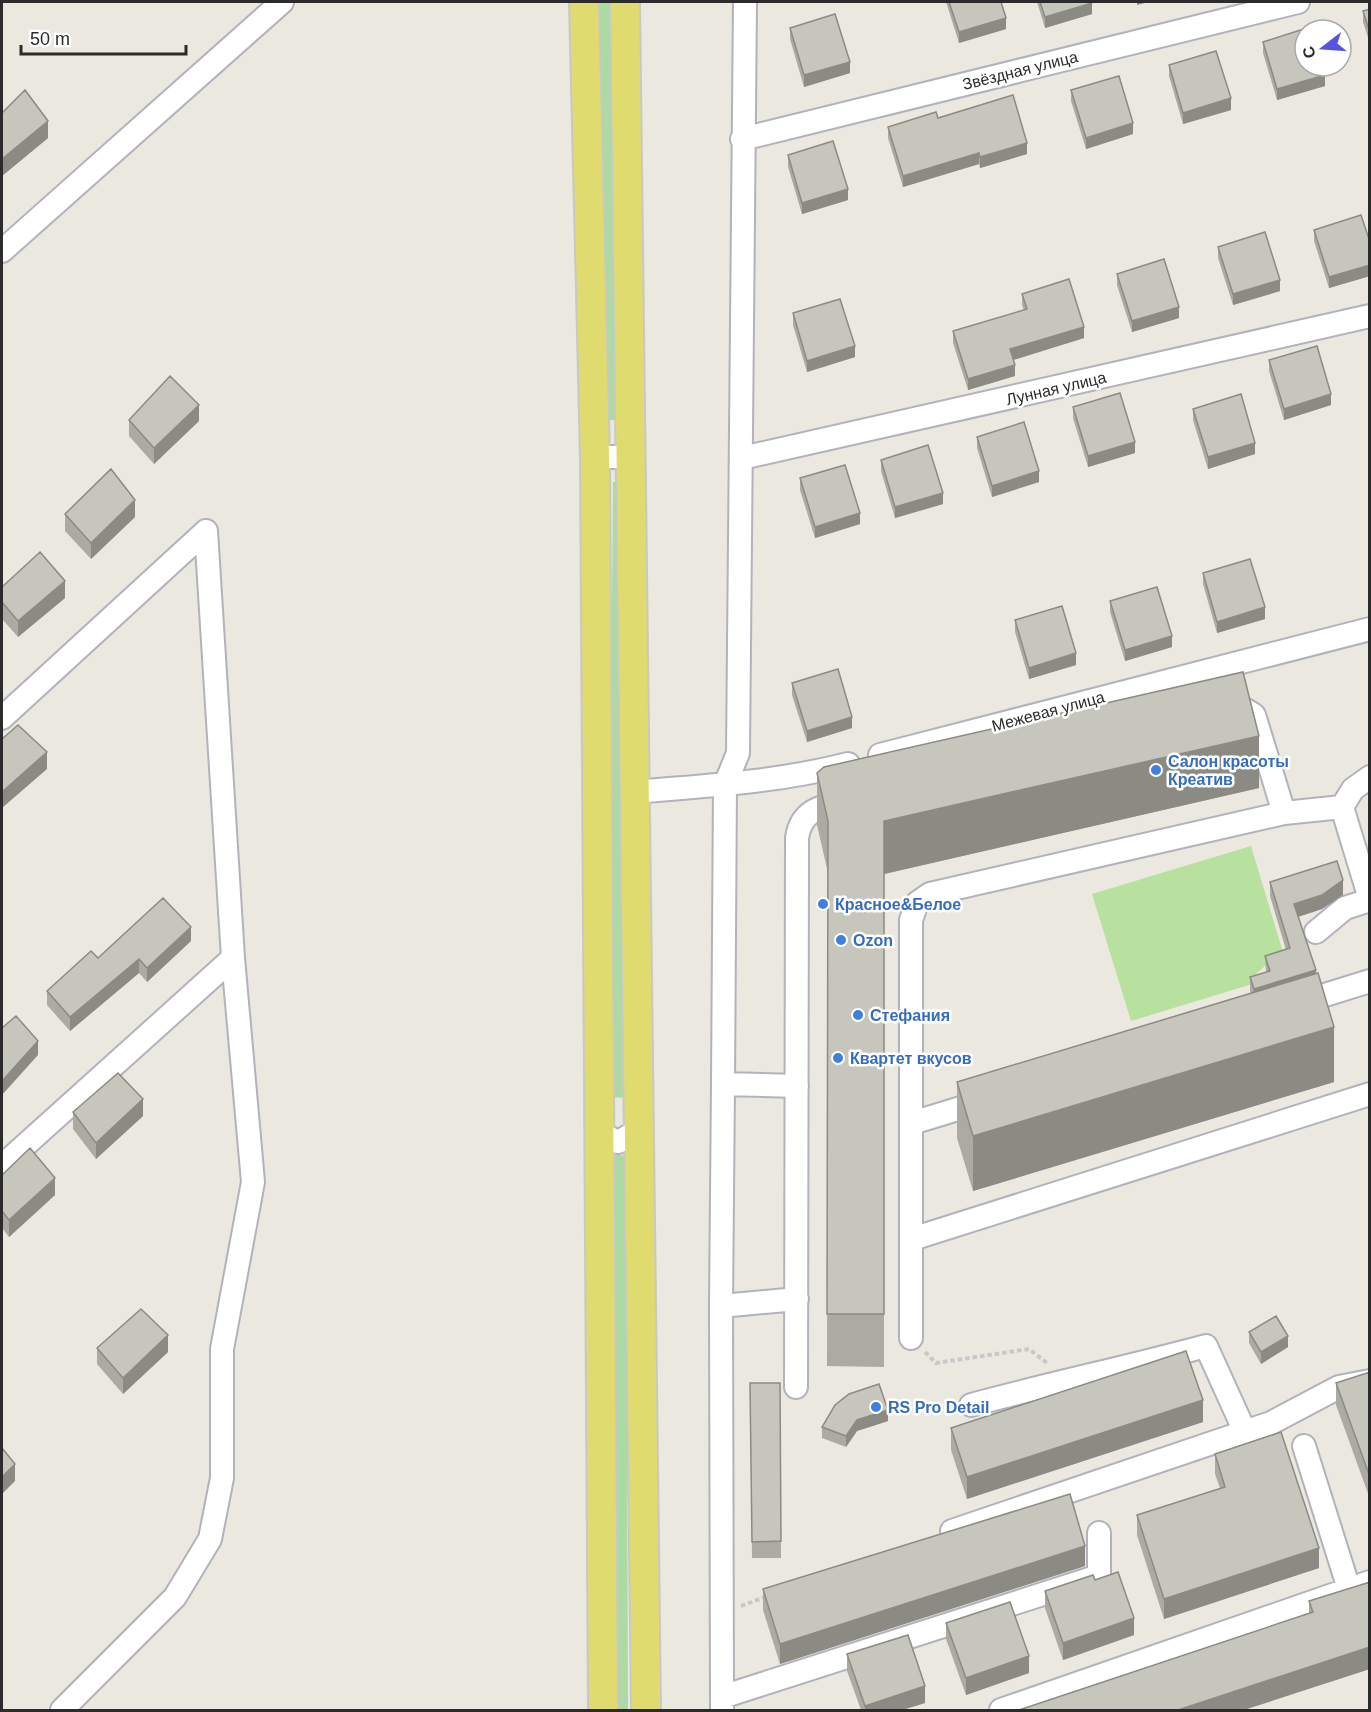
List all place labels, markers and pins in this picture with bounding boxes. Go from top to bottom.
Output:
place label: Салон красоты Креатив [1168,753,1289,788]
marker: Салон красоты Креатив [1149,763,1163,777]
place label: Красное&Белое [835,896,961,913]
marker: Красное&Белое [816,897,830,911]
place label: Ozon [853,932,893,949]
marker: Ozon [834,933,848,947]
place label: Стефания [870,1007,950,1024]
marker: Стефания [851,1008,865,1022]
place label: Квартет вкусов [850,1050,972,1067]
marker: Квартет вкусов [831,1051,845,1065]
place label: RS Pro Detail [888,1399,989,1416]
marker: RS Pro Detail [869,1400,883,1414]

